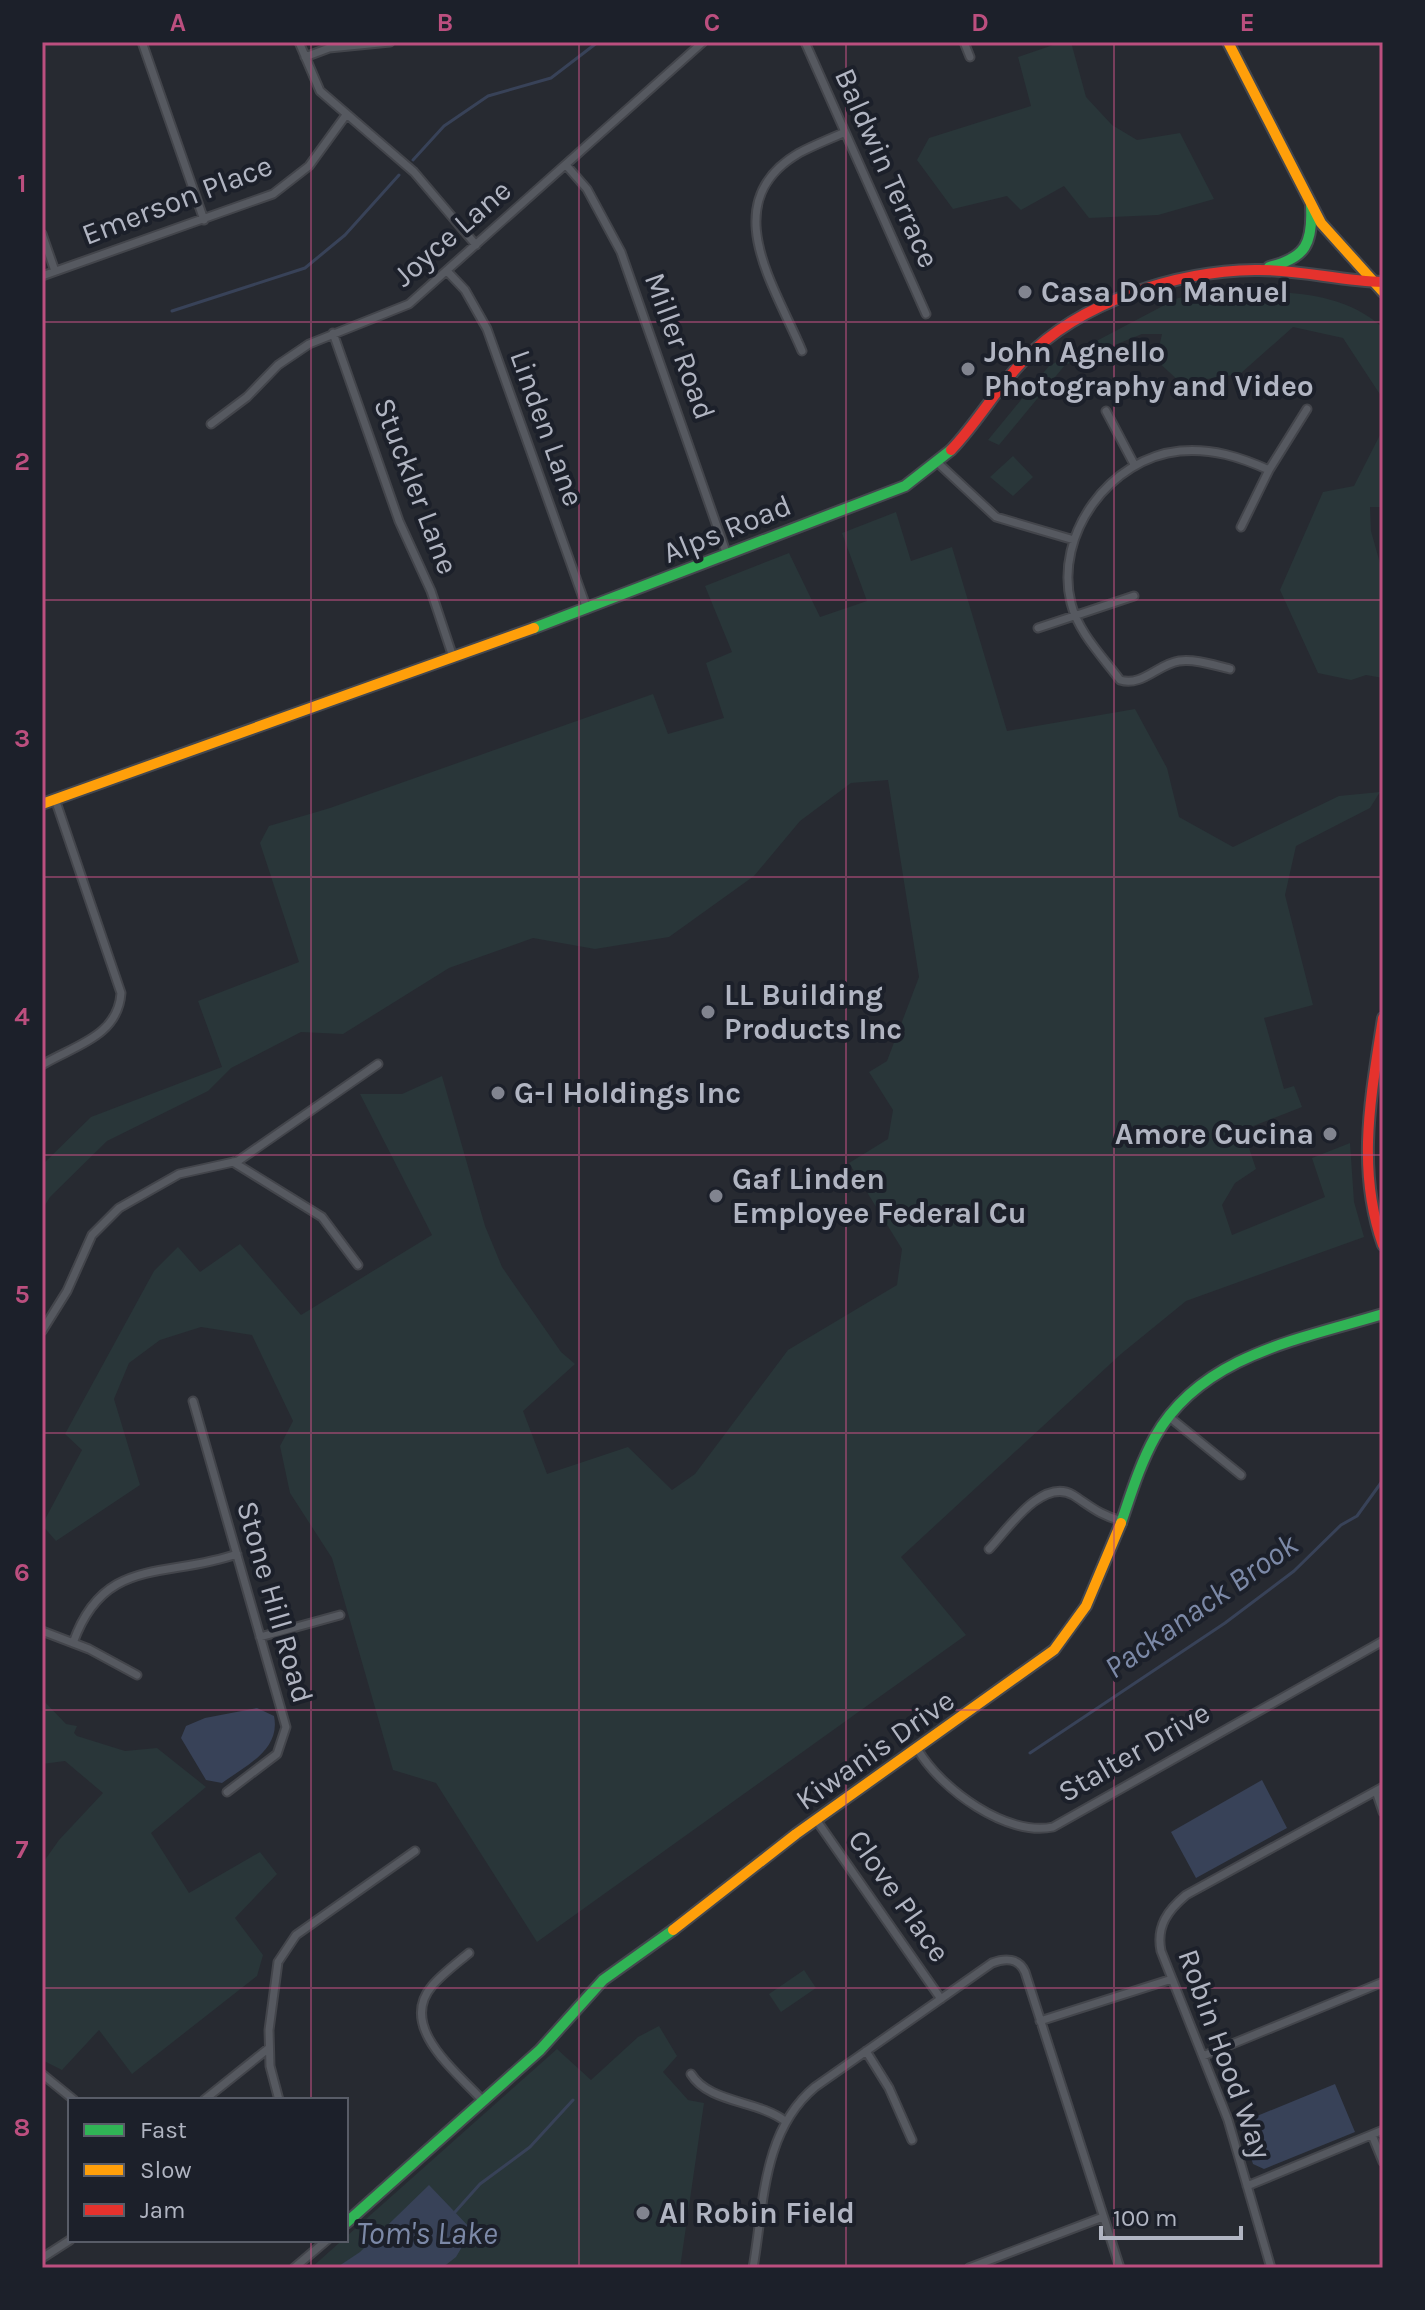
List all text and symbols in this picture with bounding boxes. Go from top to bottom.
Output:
text: A [170,7,186,38]
text: B [437,7,453,38]
text: C [704,7,720,38]
text: D [971,7,989,38]
text: E [1239,7,1255,38]
street label: Baldwin Terrace [827,63,947,273]
street label: Emerson Place [77,147,277,253]
text: 1 [17,168,27,199]
street label: Joyce Lane [386,172,518,294]
street label: Miller Road [637,268,723,424]
place label: Casa Don Manuel [1041,274,1289,310]
marker: Casa Don Manuel [1016,283,1034,301]
place label: John Agnello Photography and Video [984,334,1314,404]
street label: Linden Lane [502,345,592,511]
marker: John Agnello Photography and Video [959,360,977,378]
street label: Stuckler Lane [366,393,466,579]
text: 2 [14,446,30,477]
street label: Alps Road [658,487,796,571]
text: 3 [14,723,30,754]
place label: LL Building Products Inc [724,977,902,1047]
text: 4 [14,1001,30,1032]
marker: LL Building Products Inc [699,1003,717,1021]
place label: G-I Holdings Inc [514,1075,741,1111]
marker: G-I Holdings Inc [489,1084,507,1102]
place label: Amore Cucina [1115,1116,1314,1152]
marker: Amore Cucina [1321,1125,1339,1143]
place label: Gaf Linden Employee Federal Cu [732,1161,1027,1231]
marker: Gaf Linden Employee Federal Cu [707,1187,725,1205]
text: 5 [14,1279,30,1310]
street label: Stone Hill Road [229,1497,321,1707]
water label: Packanack Brook [1097,1525,1305,1686]
text: 6 [14,1557,30,1588]
street label: Kiwanis Drive [789,1682,961,1818]
street label: Stalter Drive [1052,1694,1216,1810]
street label: Clove Place [840,1823,958,1969]
text: 7 [16,1834,29,1865]
street label: Robin Hood Way [1170,1944,1280,2164]
legend [68,2098,348,2242]
text: 8 [14,2112,30,2143]
text: Fast [140,2116,187,2144]
text: Slow [140,2156,192,2184]
scale bar [1101,2190,1241,2240]
place label: Al Robin Field [659,2195,855,2231]
text: Jam [140,2196,185,2224]
marker: Al Robin Field [634,2204,652,2222]
text: 100 m [1113,2204,1178,2232]
water label: Tom's Lake [356,2215,498,2252]

